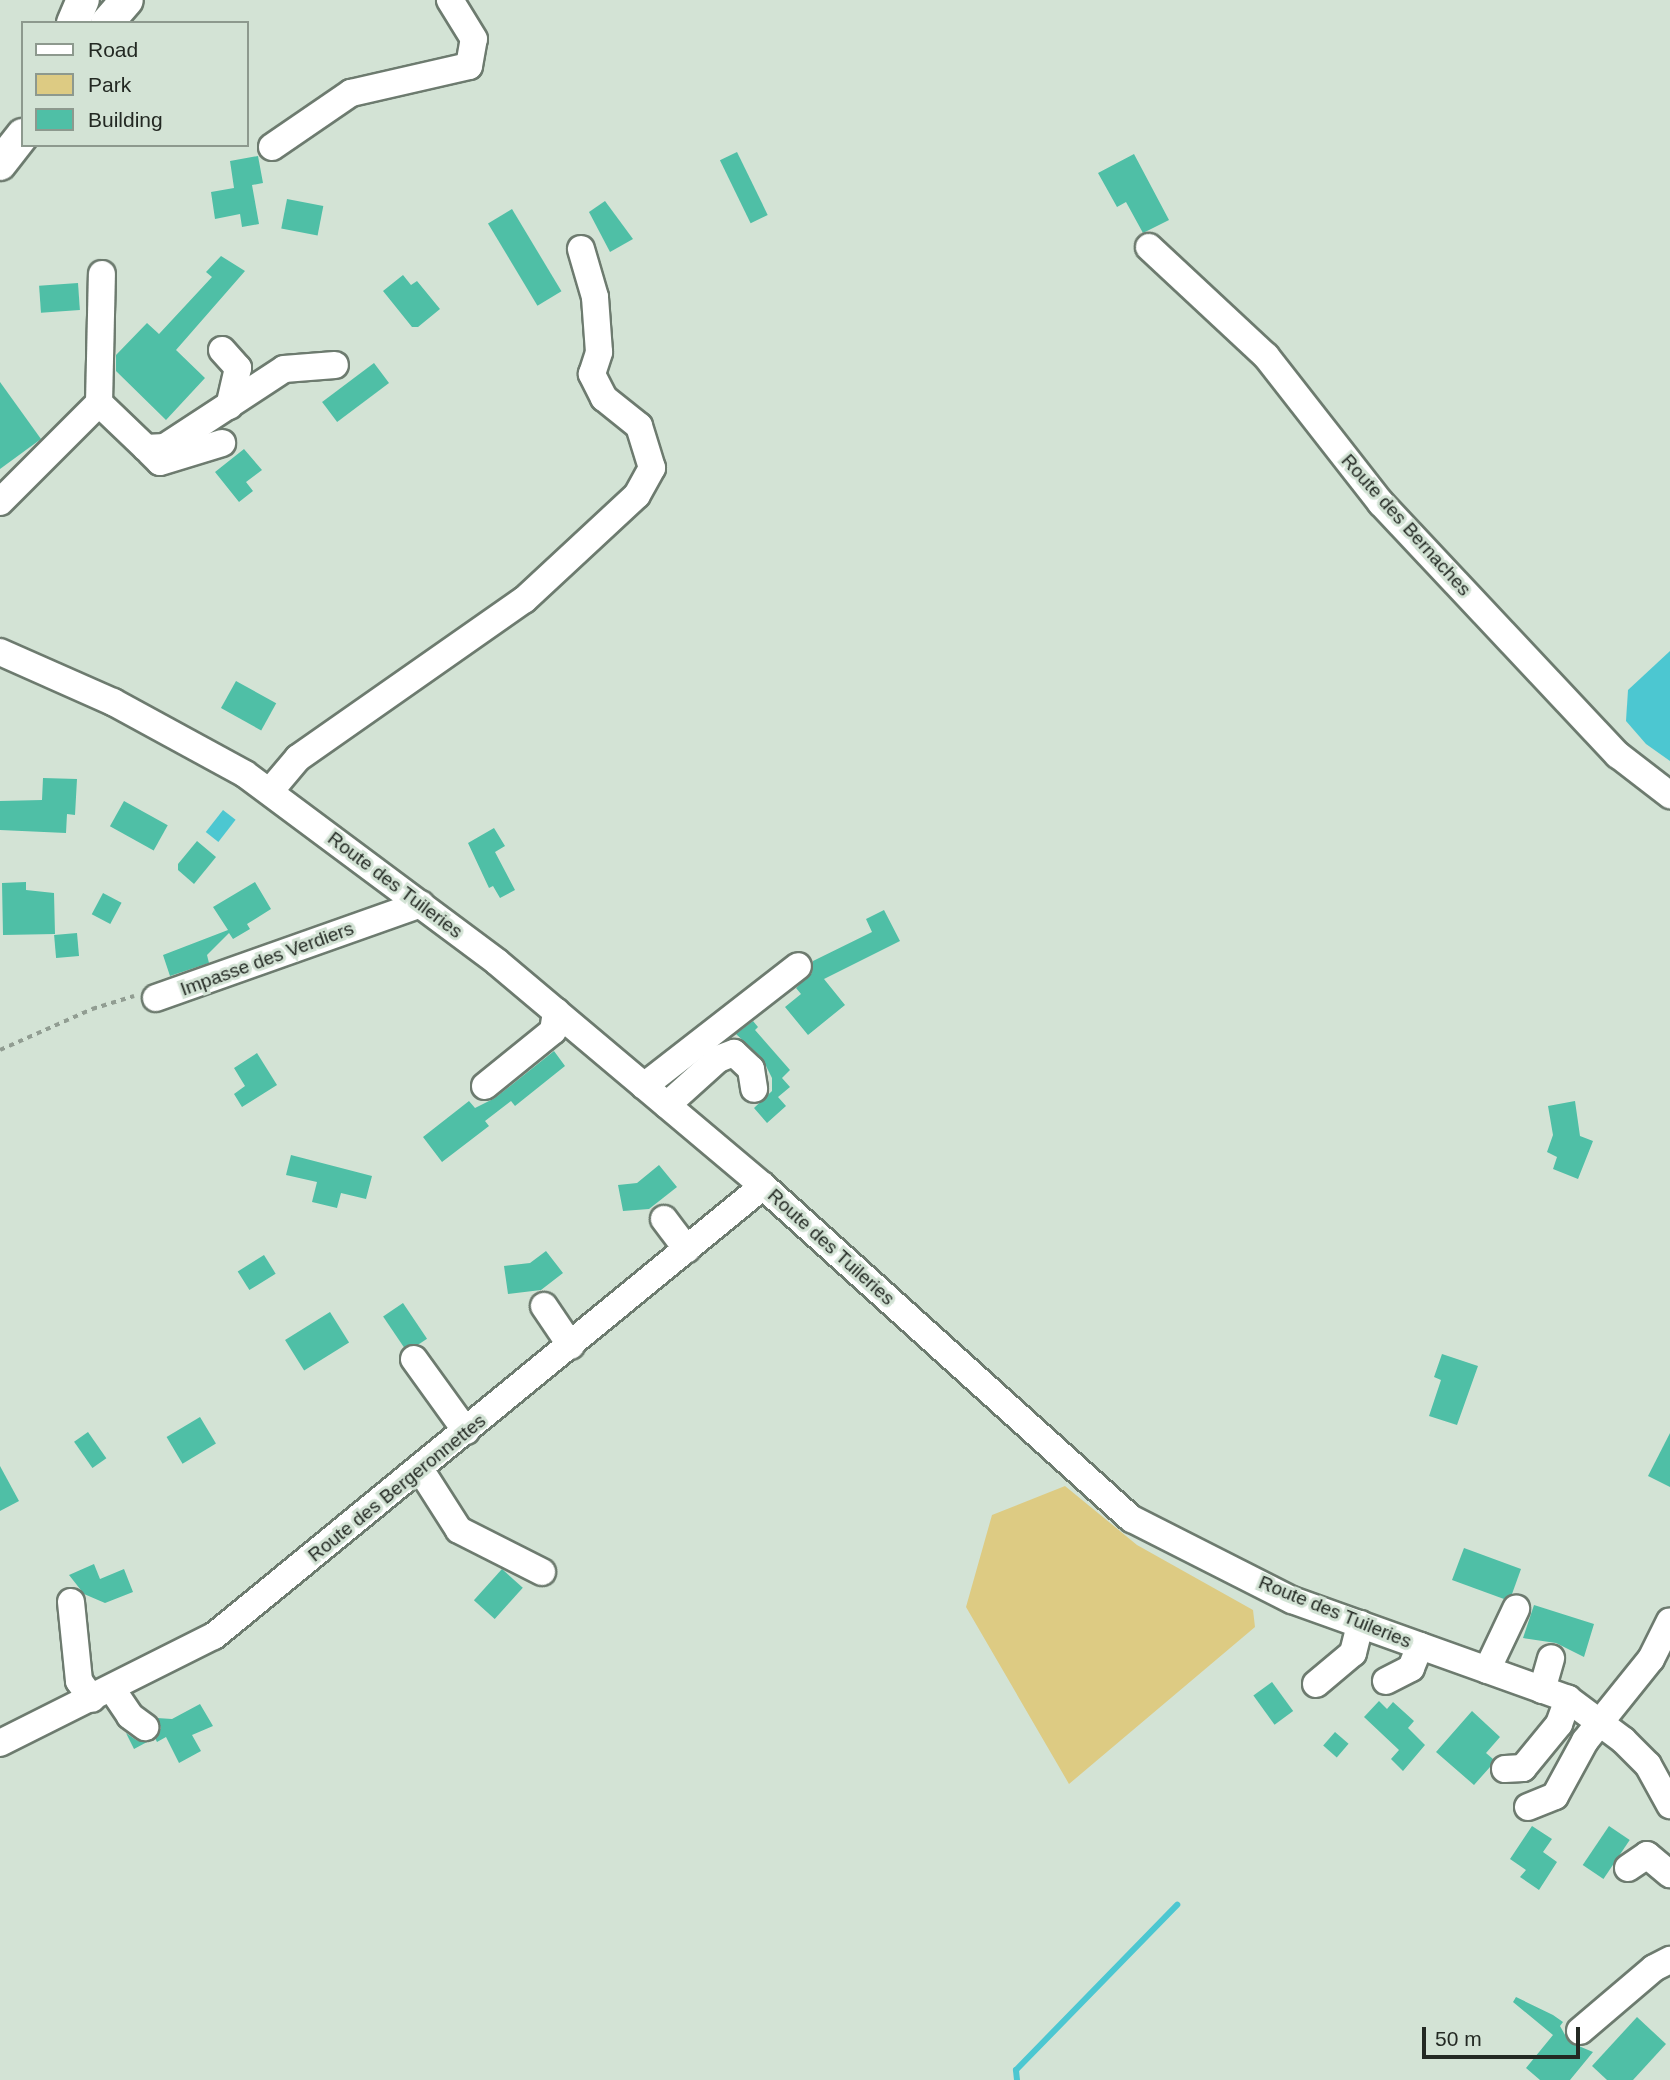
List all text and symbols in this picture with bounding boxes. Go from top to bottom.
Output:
legend [21,21,248,147]
text: Road [88,38,138,61]
text: Park [88,73,131,96]
text: Building [88,108,163,131]
street label: Route des Bernaches [1336,449,1476,601]
street label: Route des Tuileries [323,827,467,943]
street label: Impasse des Verdiers [177,917,357,1001]
street label: Route des Tuileries [763,1184,899,1310]
street label: Route des Bergeronnettes [304,1409,490,1567]
street label: Route des Tuileries [1255,1571,1415,1653]
scale bar [1425,2014,1582,2058]
text: 50 m [1435,2027,1482,2050]

